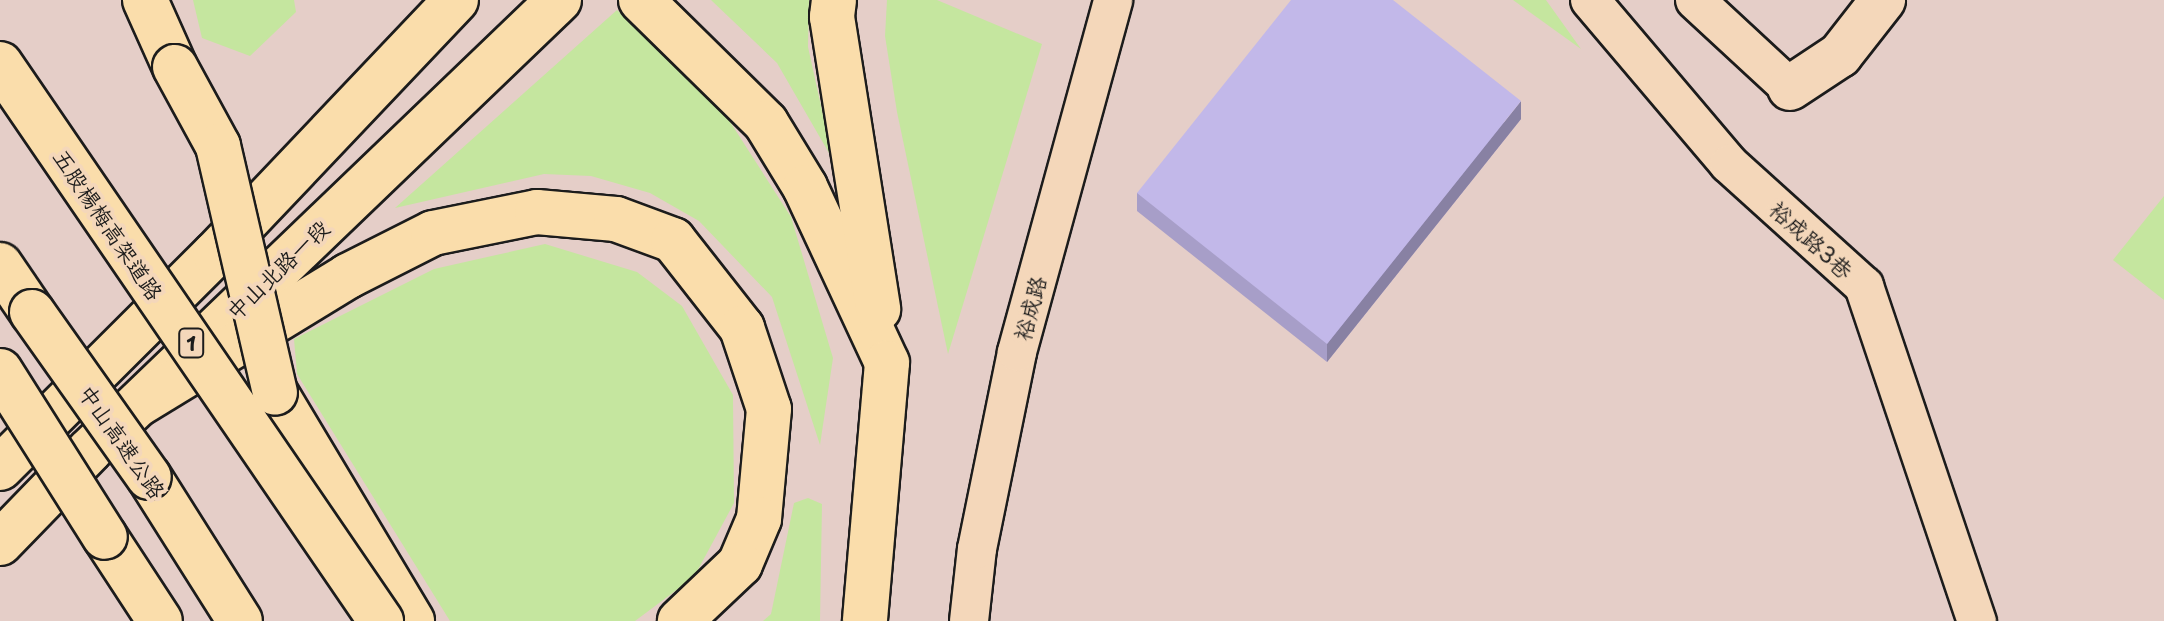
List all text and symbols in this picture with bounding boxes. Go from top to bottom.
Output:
street label: 五股楊梅高架道路 [49,144,169,304]
street label: 裕成路3巷 [1765,195,1859,283]
street label: 中山北路一段 [220,214,334,324]
street label: 裕成路 [1008,273,1050,343]
road number: 1 [177,327,205,359]
street label: 中山高速公路 [74,379,172,503]

